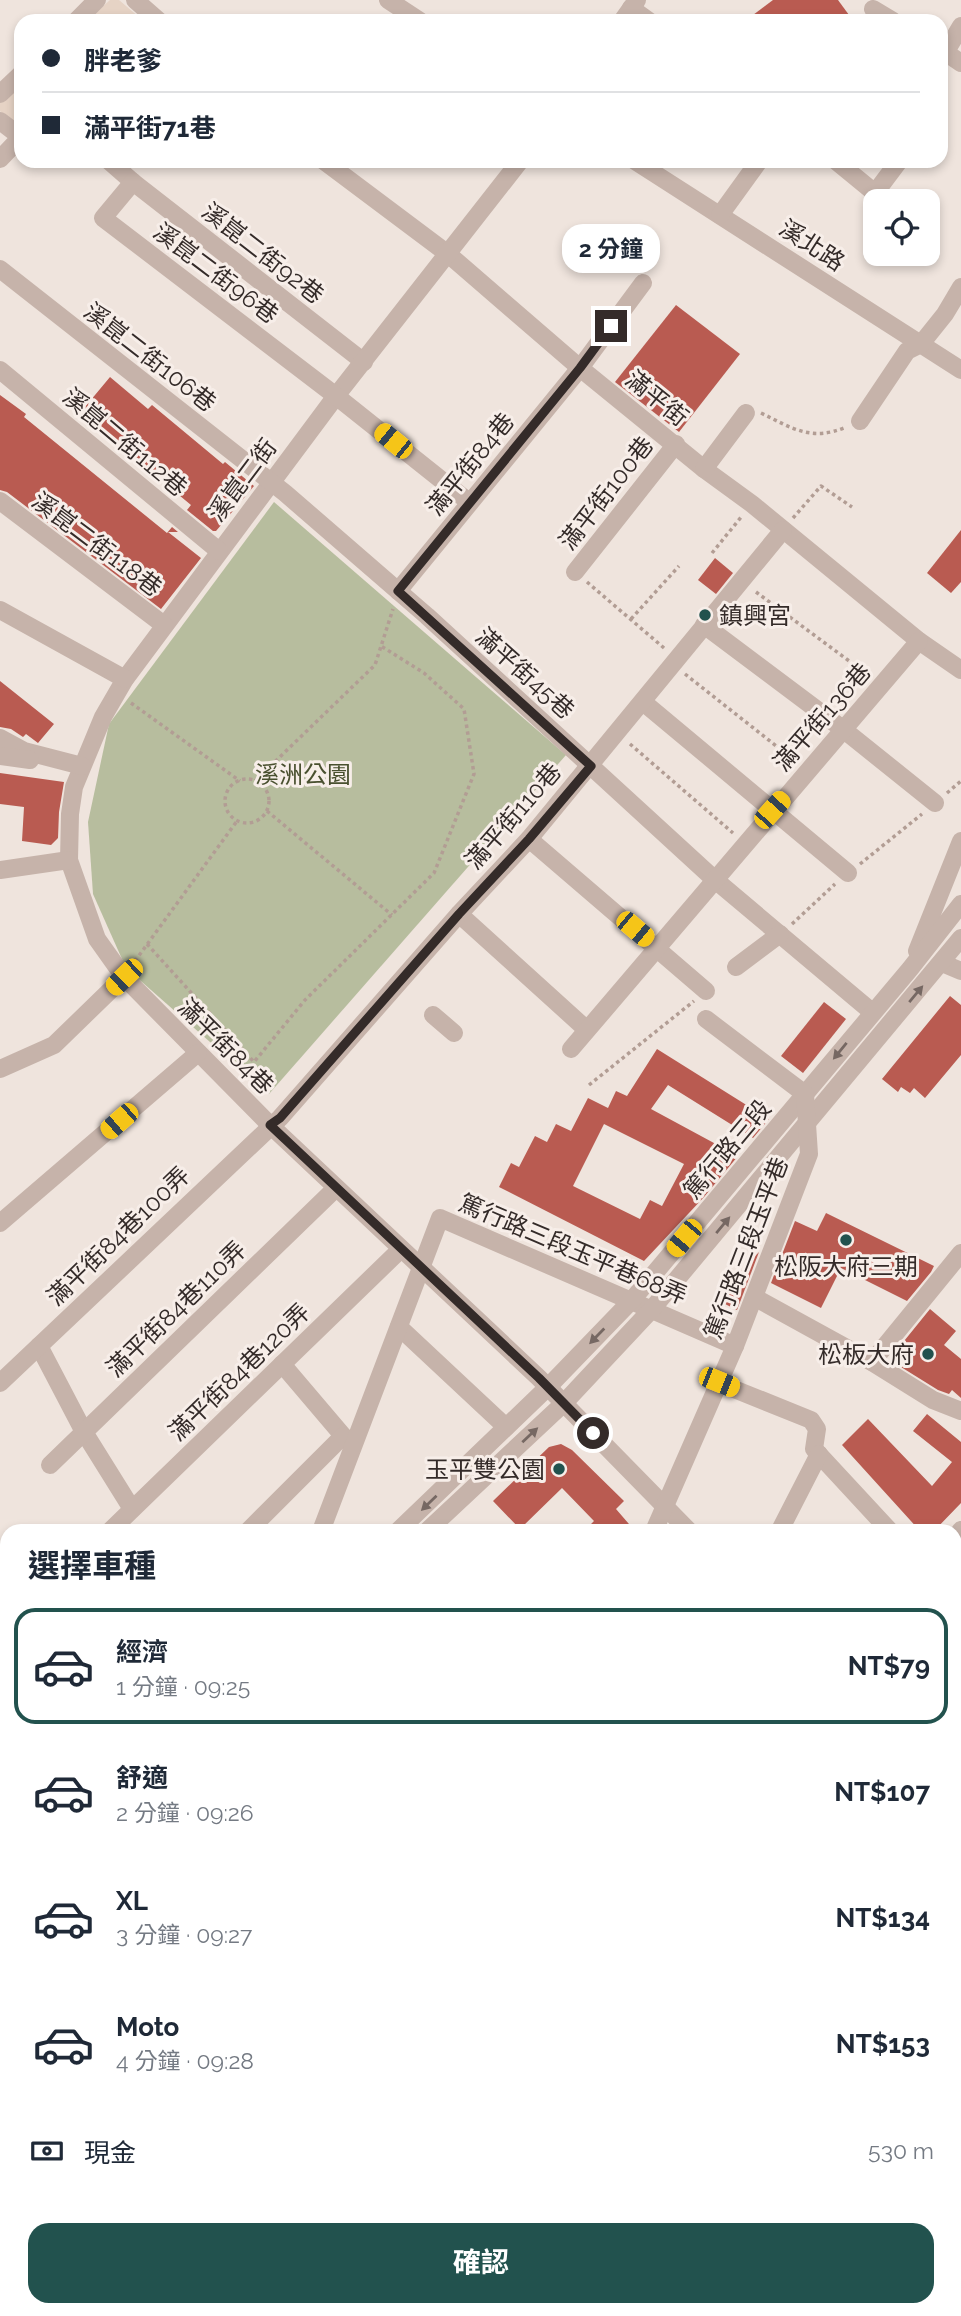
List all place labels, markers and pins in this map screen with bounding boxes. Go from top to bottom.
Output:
place label: 鎮興宮 [719,601,791,630]
marker: 鎮興宮 [697,607,713,623]
marker: 松阪大府三期 [838,1232,854,1248]
place label: 松阪大府三期 [774,1252,918,1281]
place label: 松板大府 [818,1340,914,1369]
marker: 松板大府 [920,1346,936,1362]
place label: 玉平雙公園 [425,1455,545,1484]
marker: 玉平雙公園 [551,1461,567,1477]

